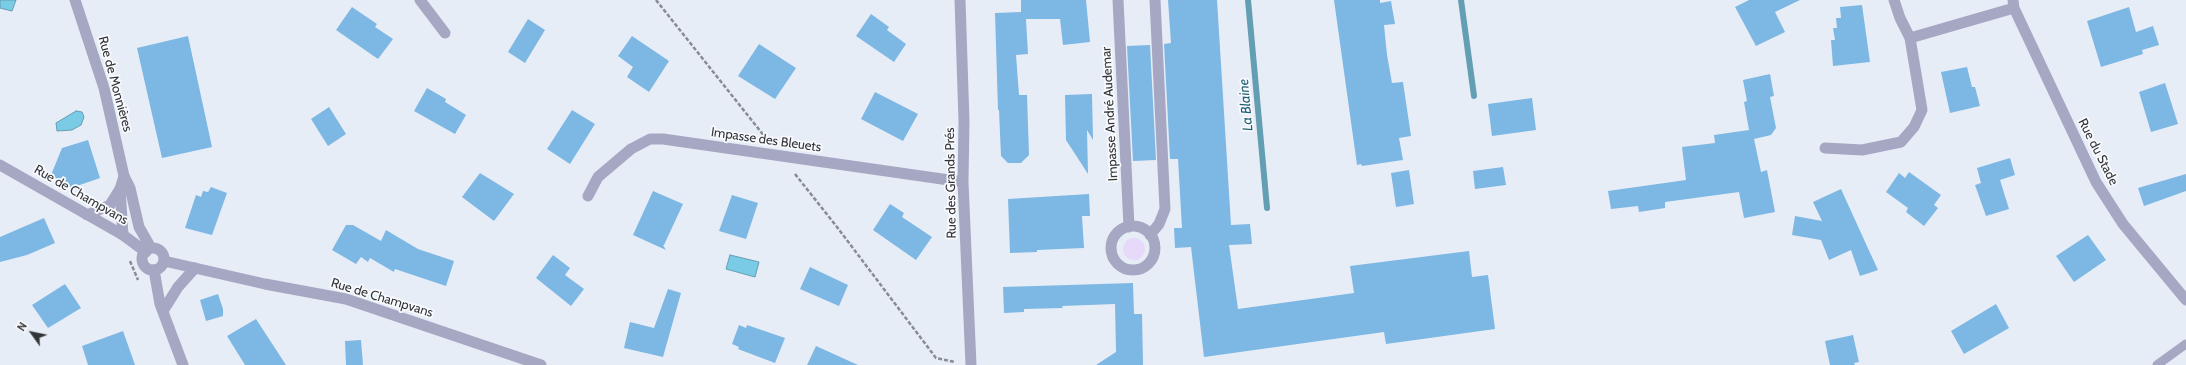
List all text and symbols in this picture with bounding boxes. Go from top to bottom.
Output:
street label: Rue de Monnières [95,34,135,134]
street label: Impasse André Audemar [1099,46,1121,182]
water label: La Blaine [1235,78,1257,132]
street label: Rue du Stade [2074,116,2122,188]
street label: Impasse des Bleuets [710,125,822,155]
street label: Rue des Grands Prés [942,127,960,239]
street label: Rue de Champvans [31,162,131,228]
street label: Rue de Champvans [329,275,435,321]
north arrow [12,313,52,353]
text: N [14,319,30,334]

